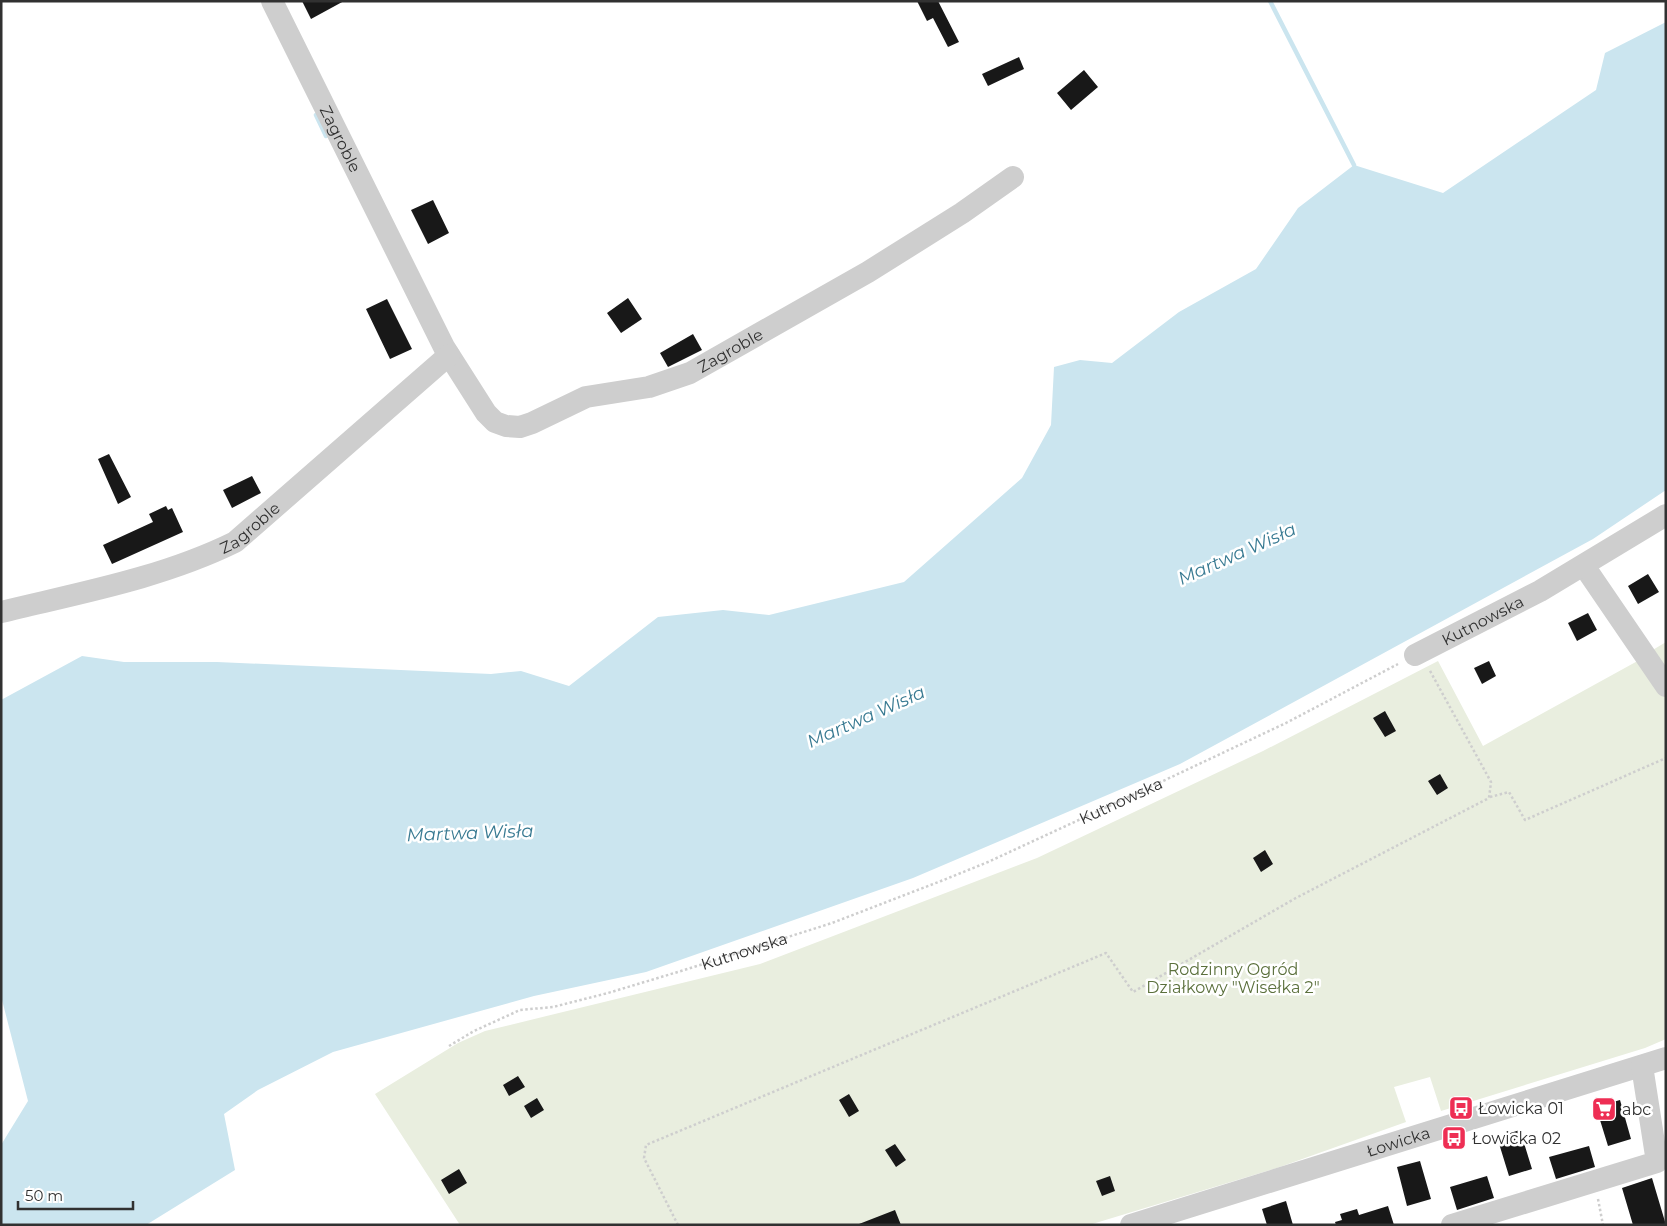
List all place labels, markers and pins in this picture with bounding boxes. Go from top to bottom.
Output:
bus stop icon: Łowicka 01 [1448,1095,1474,1121]
supermarket icon: abc [1591,1096,1617,1122]
place label: Łowicka 01 [1478,1099,1564,1118]
place label: abc [1622,1100,1651,1119]
bus stop icon: Łowicka 02 [1441,1125,1467,1151]
place label: Łowicka 02 [1472,1129,1561,1148]

